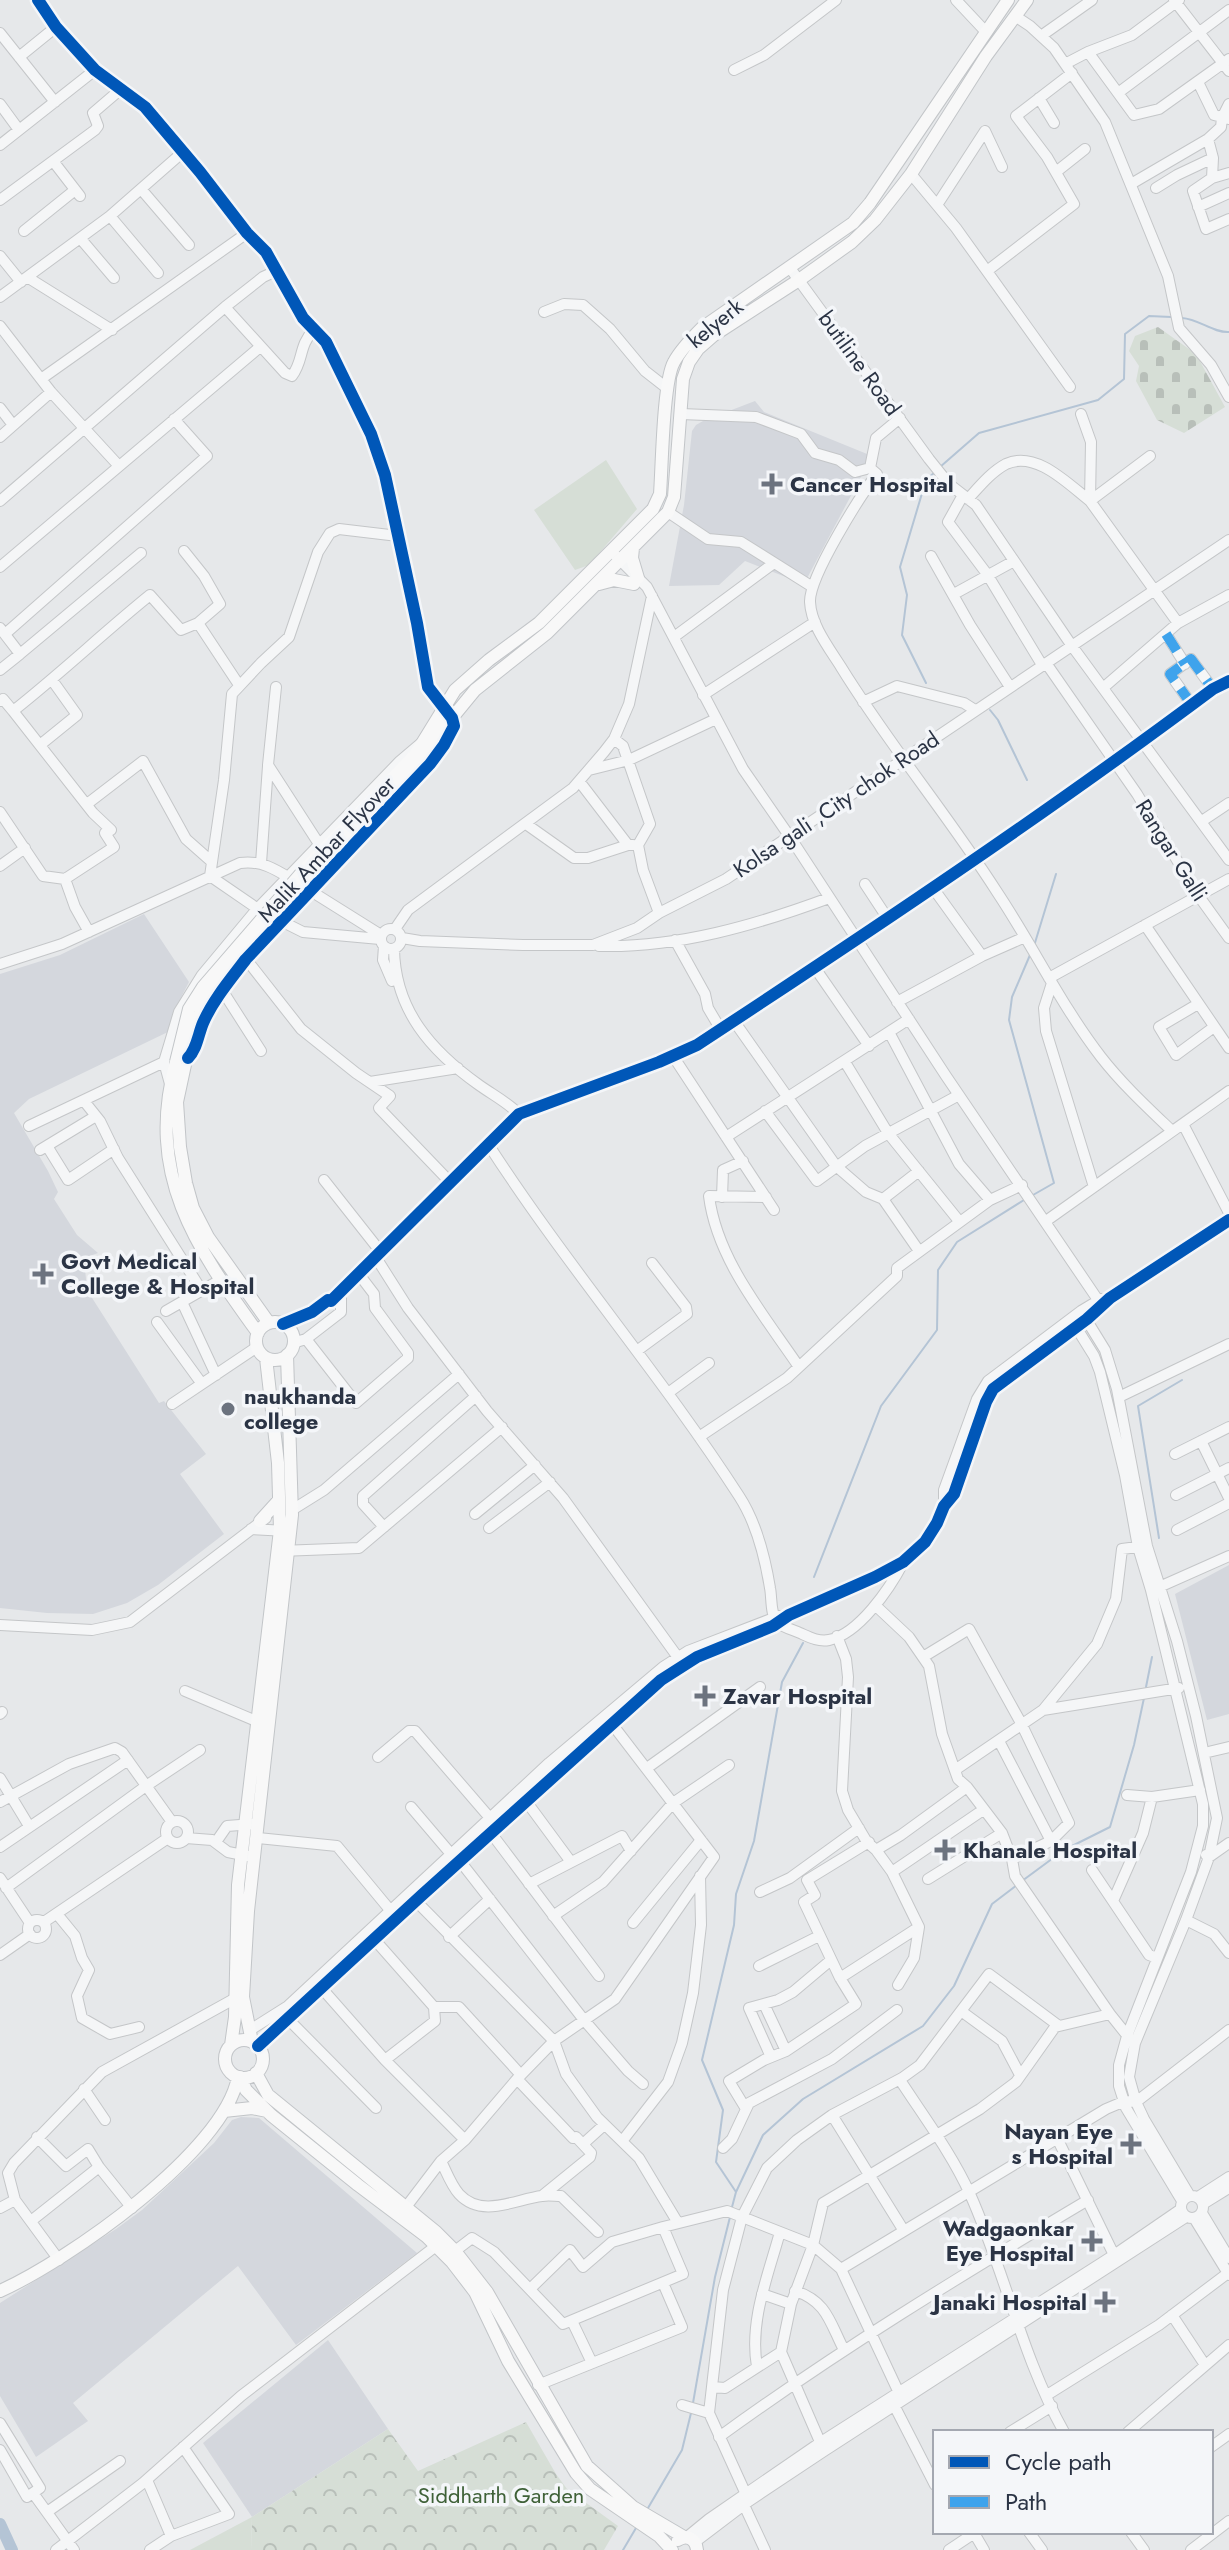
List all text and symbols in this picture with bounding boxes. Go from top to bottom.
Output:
street label: kelyerk [680,290,750,355]
street label: butiline Road [811,304,909,422]
place label: Cancer Hospital [790,468,954,500]
marker: Cancer Hospital [761,473,783,495]
street label: Kolsa gali ,City chok Road [727,723,945,885]
street label: Malik Ambar Flyover [250,768,403,929]
street label: Rangar Galli [1128,793,1216,907]
place label: Govt Medical College & Hospital [61,1245,254,1302]
marker: Govt Medical College & Hospital [32,1263,54,1285]
place label: naukhanda college [244,1380,356,1437]
marker: naukhanda college [219,1400,237,1418]
place label: Zavar Hospital [723,1680,872,1712]
marker: Zavar Hospital [694,1685,716,1707]
place label: Khanale Hospital [963,1834,1137,1866]
marker: Khanale Hospital [934,1839,956,1861]
place label: Nayan Eye s Hospital [1004,2115,1113,2172]
marker: Nayan Eye s Hospital [1120,2133,1142,2155]
place label: Wadgaonkar Eye Hospital [943,2212,1074,2269]
marker: Wadgaonkar Eye Hospital [1081,2230,1103,2252]
place label: Janaki Hospital [929,2286,1087,2318]
marker: Janaki Hospital [1094,2291,1116,2313]
legend [933,2430,1213,2534]
text: Cycle path [1005,2444,1112,2479]
park label: Siddharth Garden [418,2479,584,2511]
text: Path [1005,2484,1047,2519]

